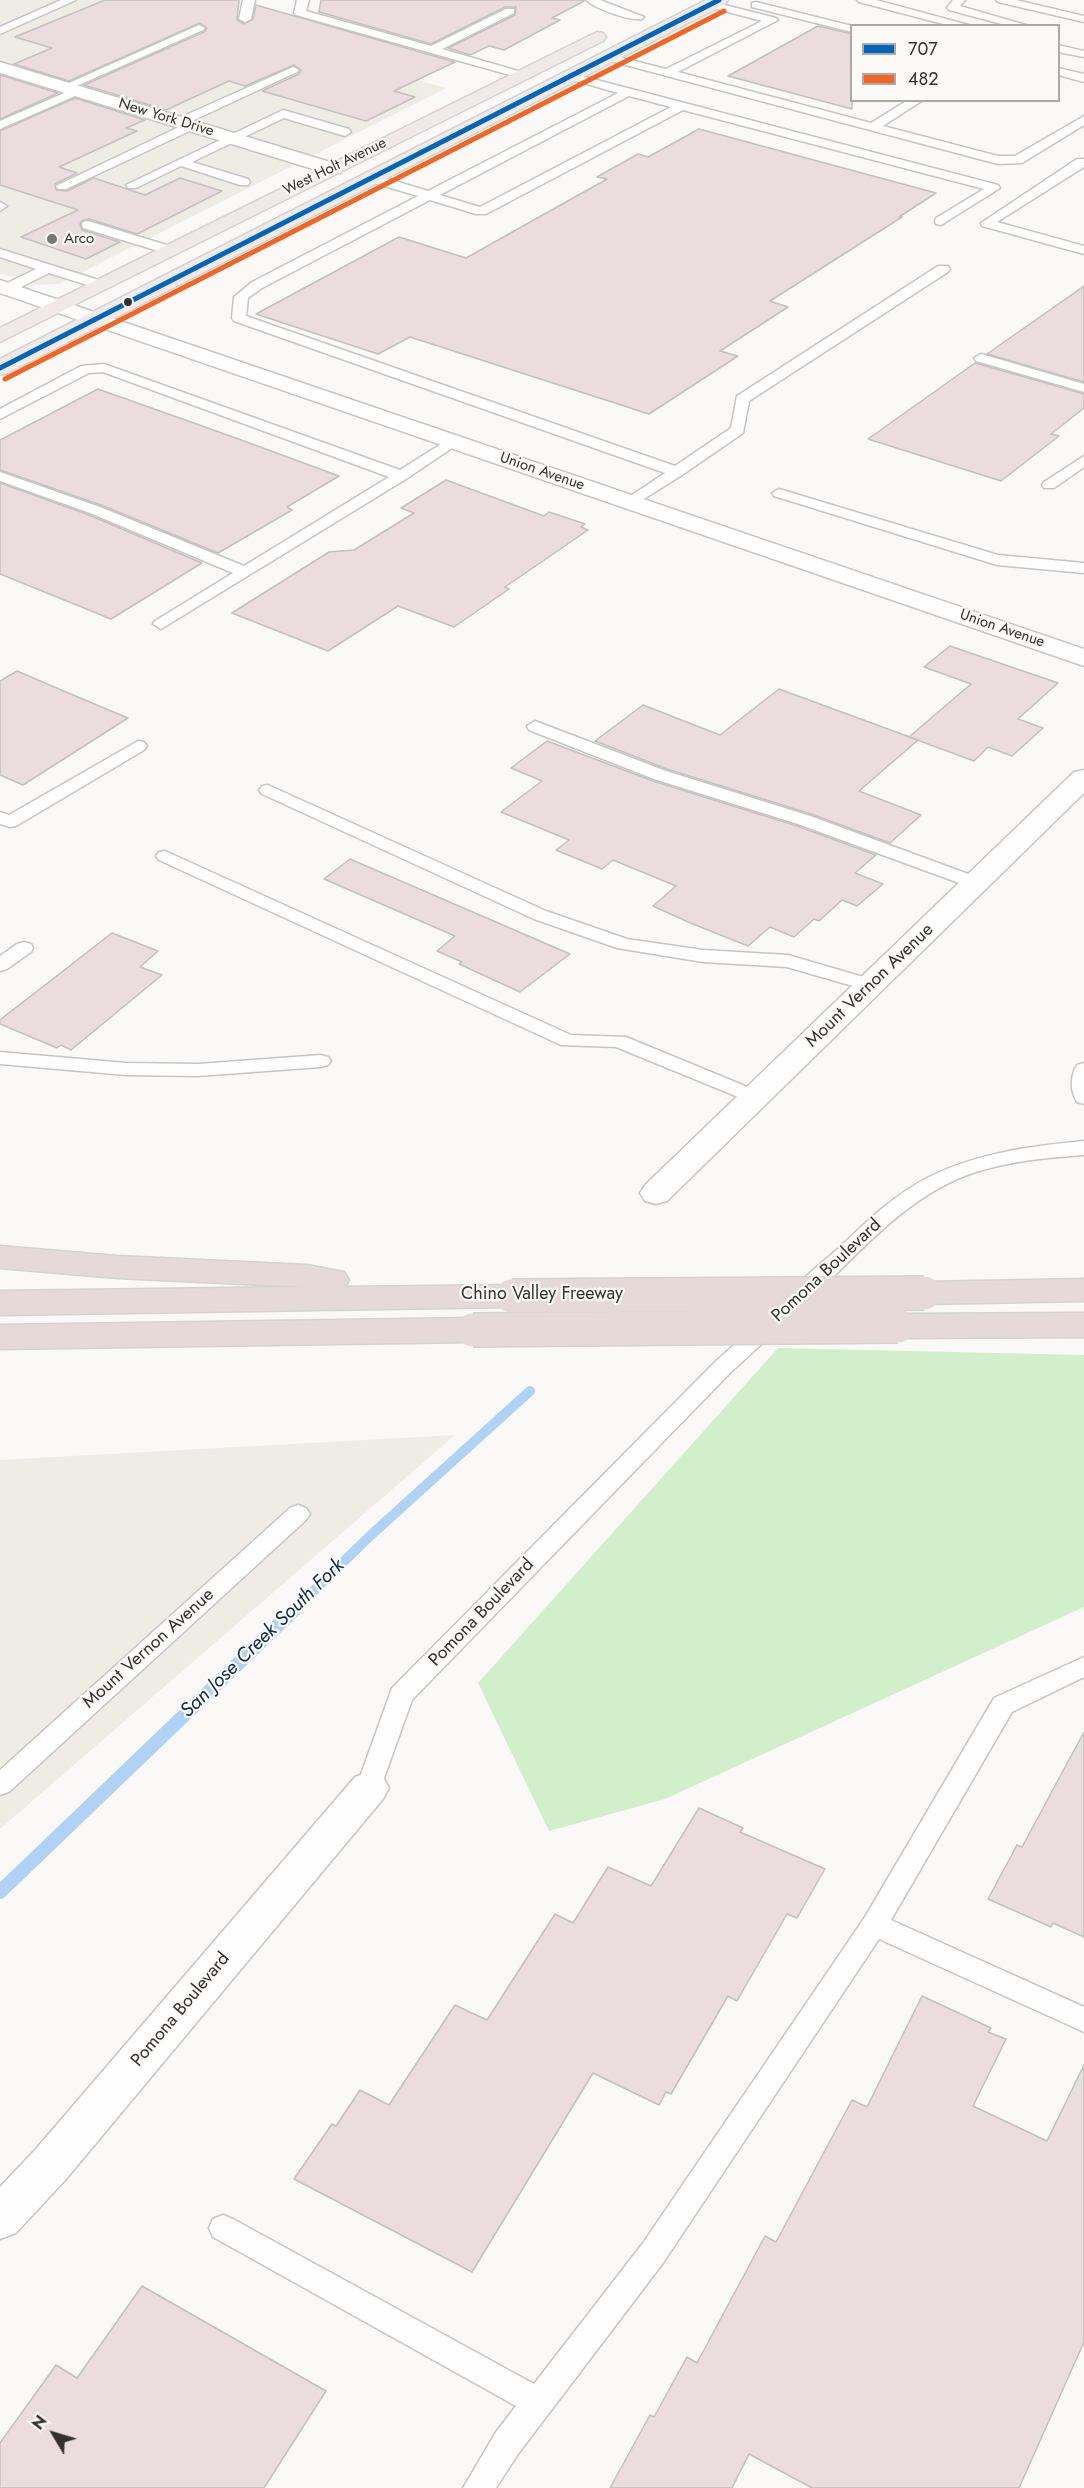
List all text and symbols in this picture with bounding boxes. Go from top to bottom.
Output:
legend [850,24,1060,102]
text: 707 [908,36,938,62]
text: 482 [908,66,939,92]
street label: New York Drive [116,95,216,141]
street label: West Holt Avenue [280,134,390,200]
place label: Arco [64,230,94,248]
marker: Arco [45,232,59,246]
unlabelled marker [122,296,134,308]
street label: Union Avenue [497,449,587,495]
street label: Union Avenue [957,606,1047,652]
street label: Mount Vernon Avenue [802,919,938,1053]
street label: Pomona Boulevard [768,1215,886,1327]
street label: Chino Valley Freeway [461,1284,623,1306]
street label: Pomona Boulevard [425,1554,539,1672]
water label: San Jose Creek South Fork [176,1555,350,1723]
street label: Mount Vernon Avenue [79,1584,219,1714]
street label: Pomona Boulevard [127,1949,235,2071]
north arrow [24,2404,84,2464]
text: N [26,2411,52,2435]

